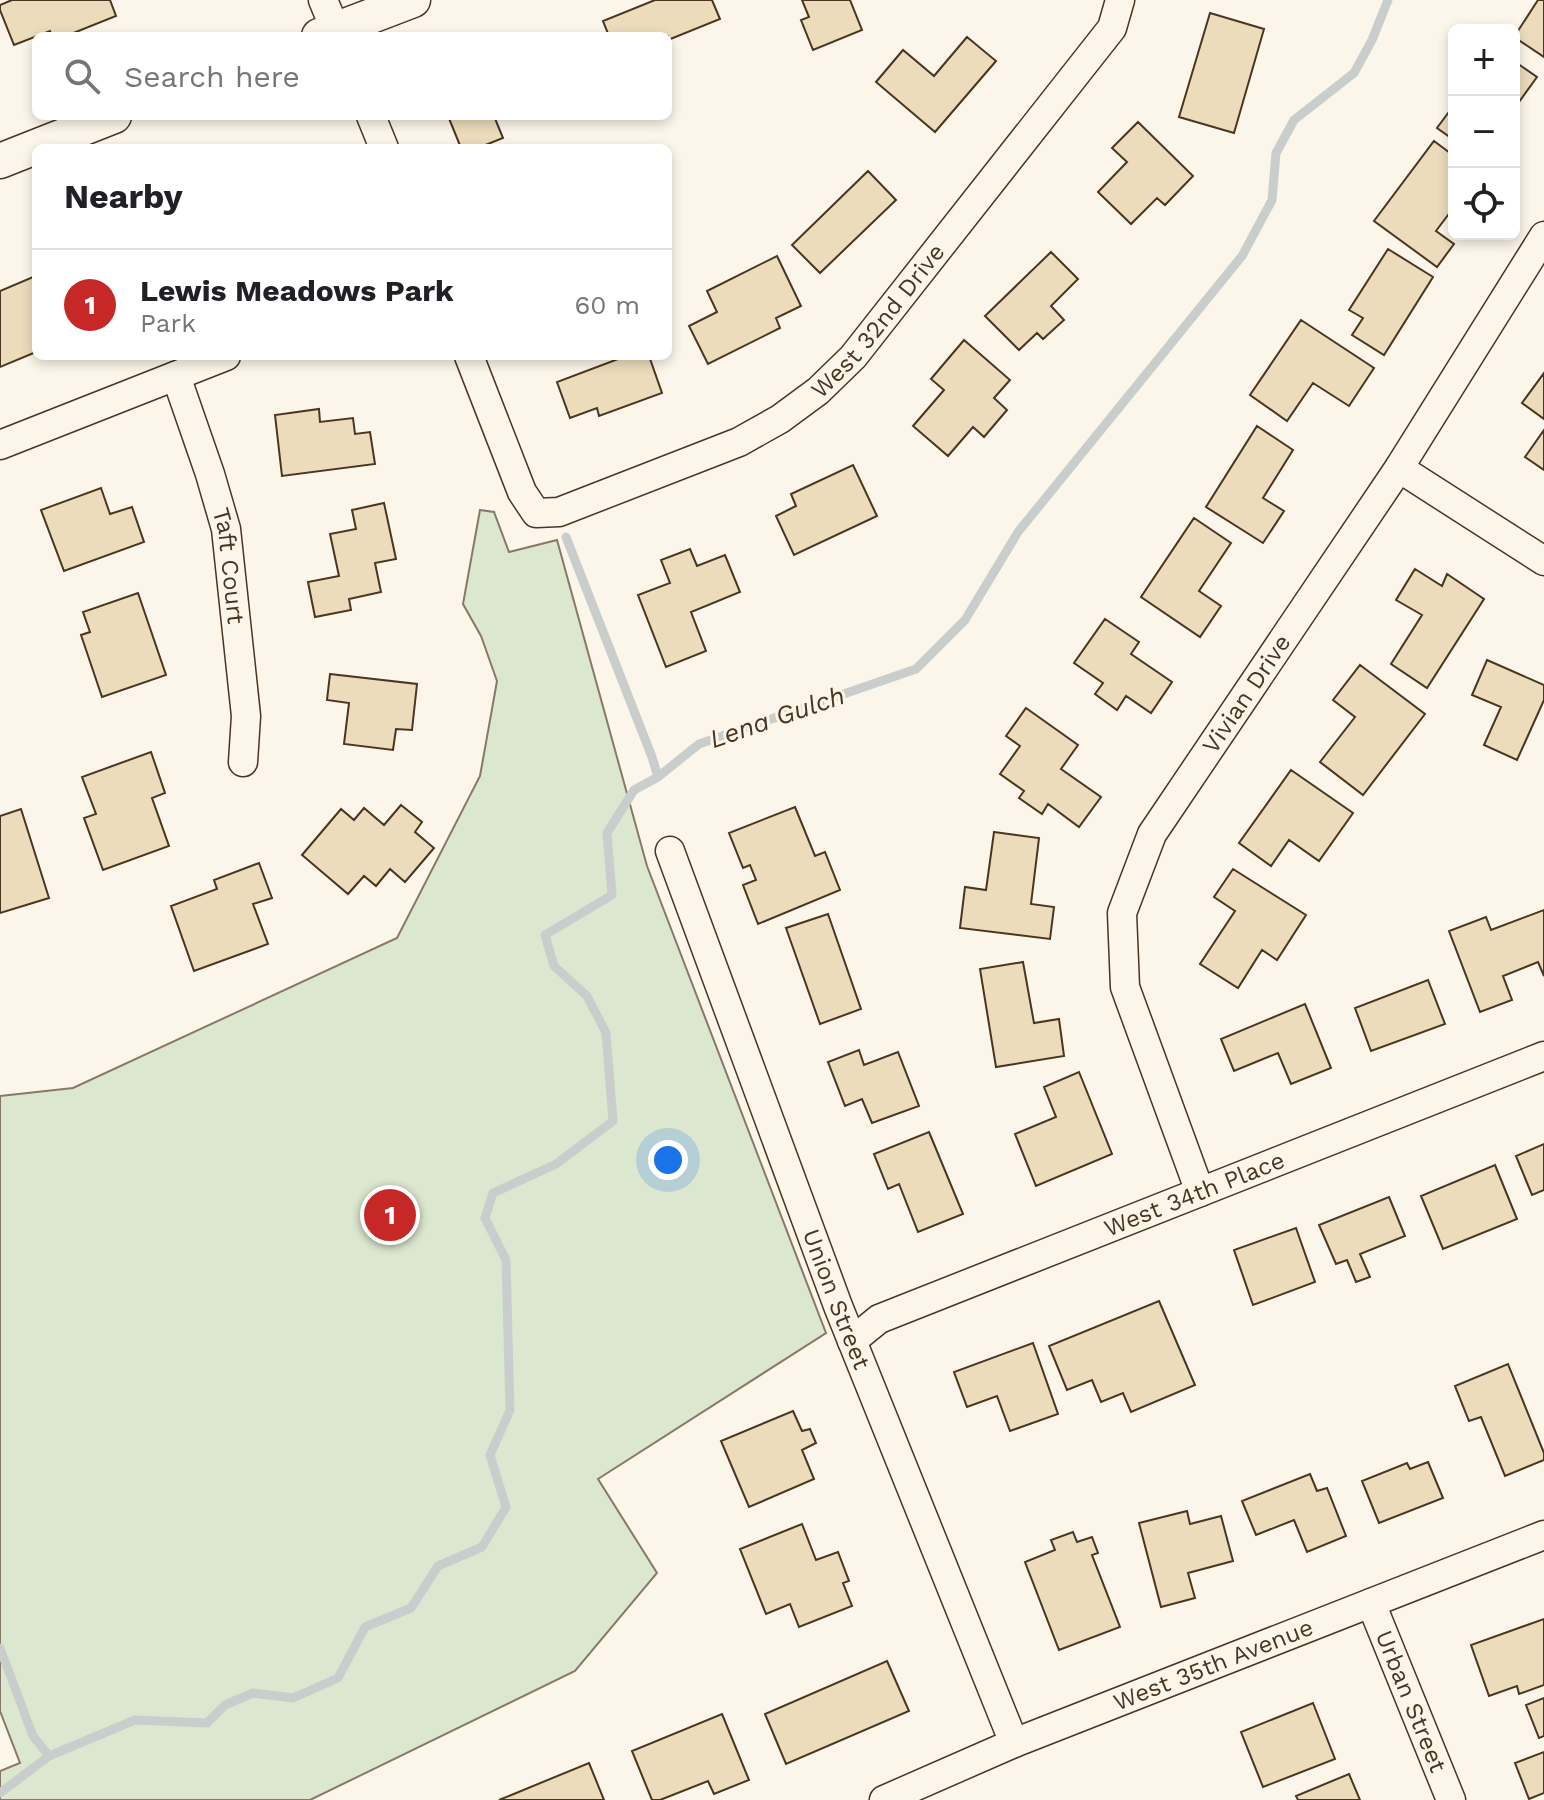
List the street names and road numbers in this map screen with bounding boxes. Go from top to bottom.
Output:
street label: West 32nd Drive [805,238,951,404]
street label: Taft Court [207,505,250,625]
street label: Vivian Drive [1197,629,1297,758]
street label: West 34th Place [1100,1146,1289,1243]
street label: Union Street [797,1225,876,1373]
street label: West 35th Avenue [1109,1613,1317,1717]
street label: Urban Street [1370,1626,1452,1776]

